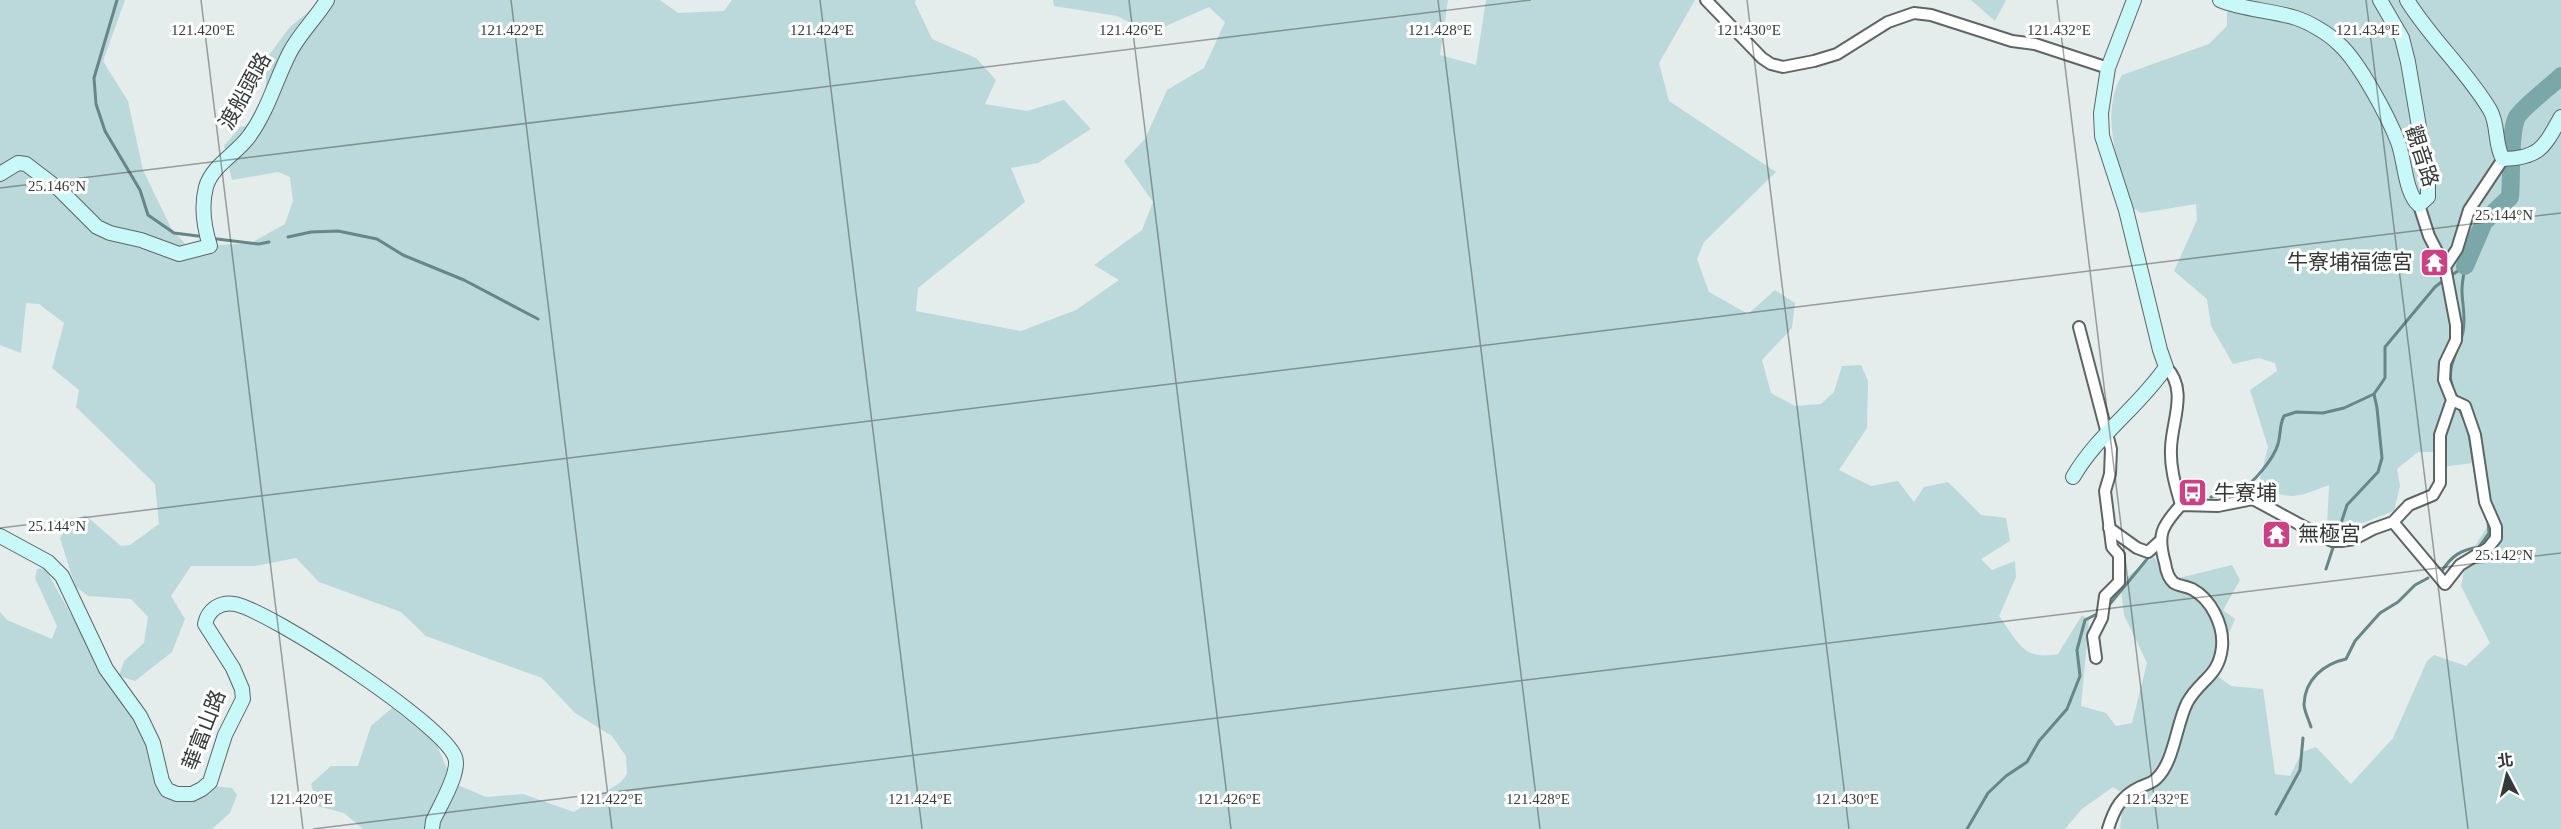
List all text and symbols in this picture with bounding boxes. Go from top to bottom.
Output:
text: 121.420°E [171,22,235,38]
text: 121.422°E [480,22,544,38]
text: 121.424°E [790,22,854,38]
text: 121.426°E [1099,22,1163,38]
text: 121.428°E [1408,22,1472,38]
text: 121.430°E [1717,22,1781,38]
text: 121.432°E [2027,22,2091,38]
text: 121.434°E [2336,22,2400,38]
street label: 渡船頭路 [214,48,276,134]
street label: 觀音路 [2401,122,2443,190]
text: 25.146°N [28,178,86,194]
text: 25.144°N [2475,207,2533,223]
temple icon: 牛寮埔福德宮 [2418,246,2450,278]
place label: 牛寮埔福德宮 [2287,250,2413,274]
bus stop icon: 牛寮埔 [2177,477,2209,509]
place label: 牛寮埔 [2214,481,2277,505]
text: 25.144°N [28,518,86,534]
temple icon: 無極宮 [2261,518,2293,550]
place label: 無極宮 [2298,522,2361,546]
text: 25.142°N [2475,547,2533,563]
street label: 華富山路 [178,686,230,774]
north arrow [2477,745,2537,805]
text: 北 [2496,751,2514,770]
text: 121.420°E [269,791,333,807]
text: 121.422°E [579,791,643,807]
text: 121.424°E [888,791,952,807]
text: 121.426°E [1197,791,1261,807]
text: 121.428°E [1506,791,1570,807]
text: 121.430°E [1815,791,1879,807]
text: 121.432°E [2125,791,2189,807]

